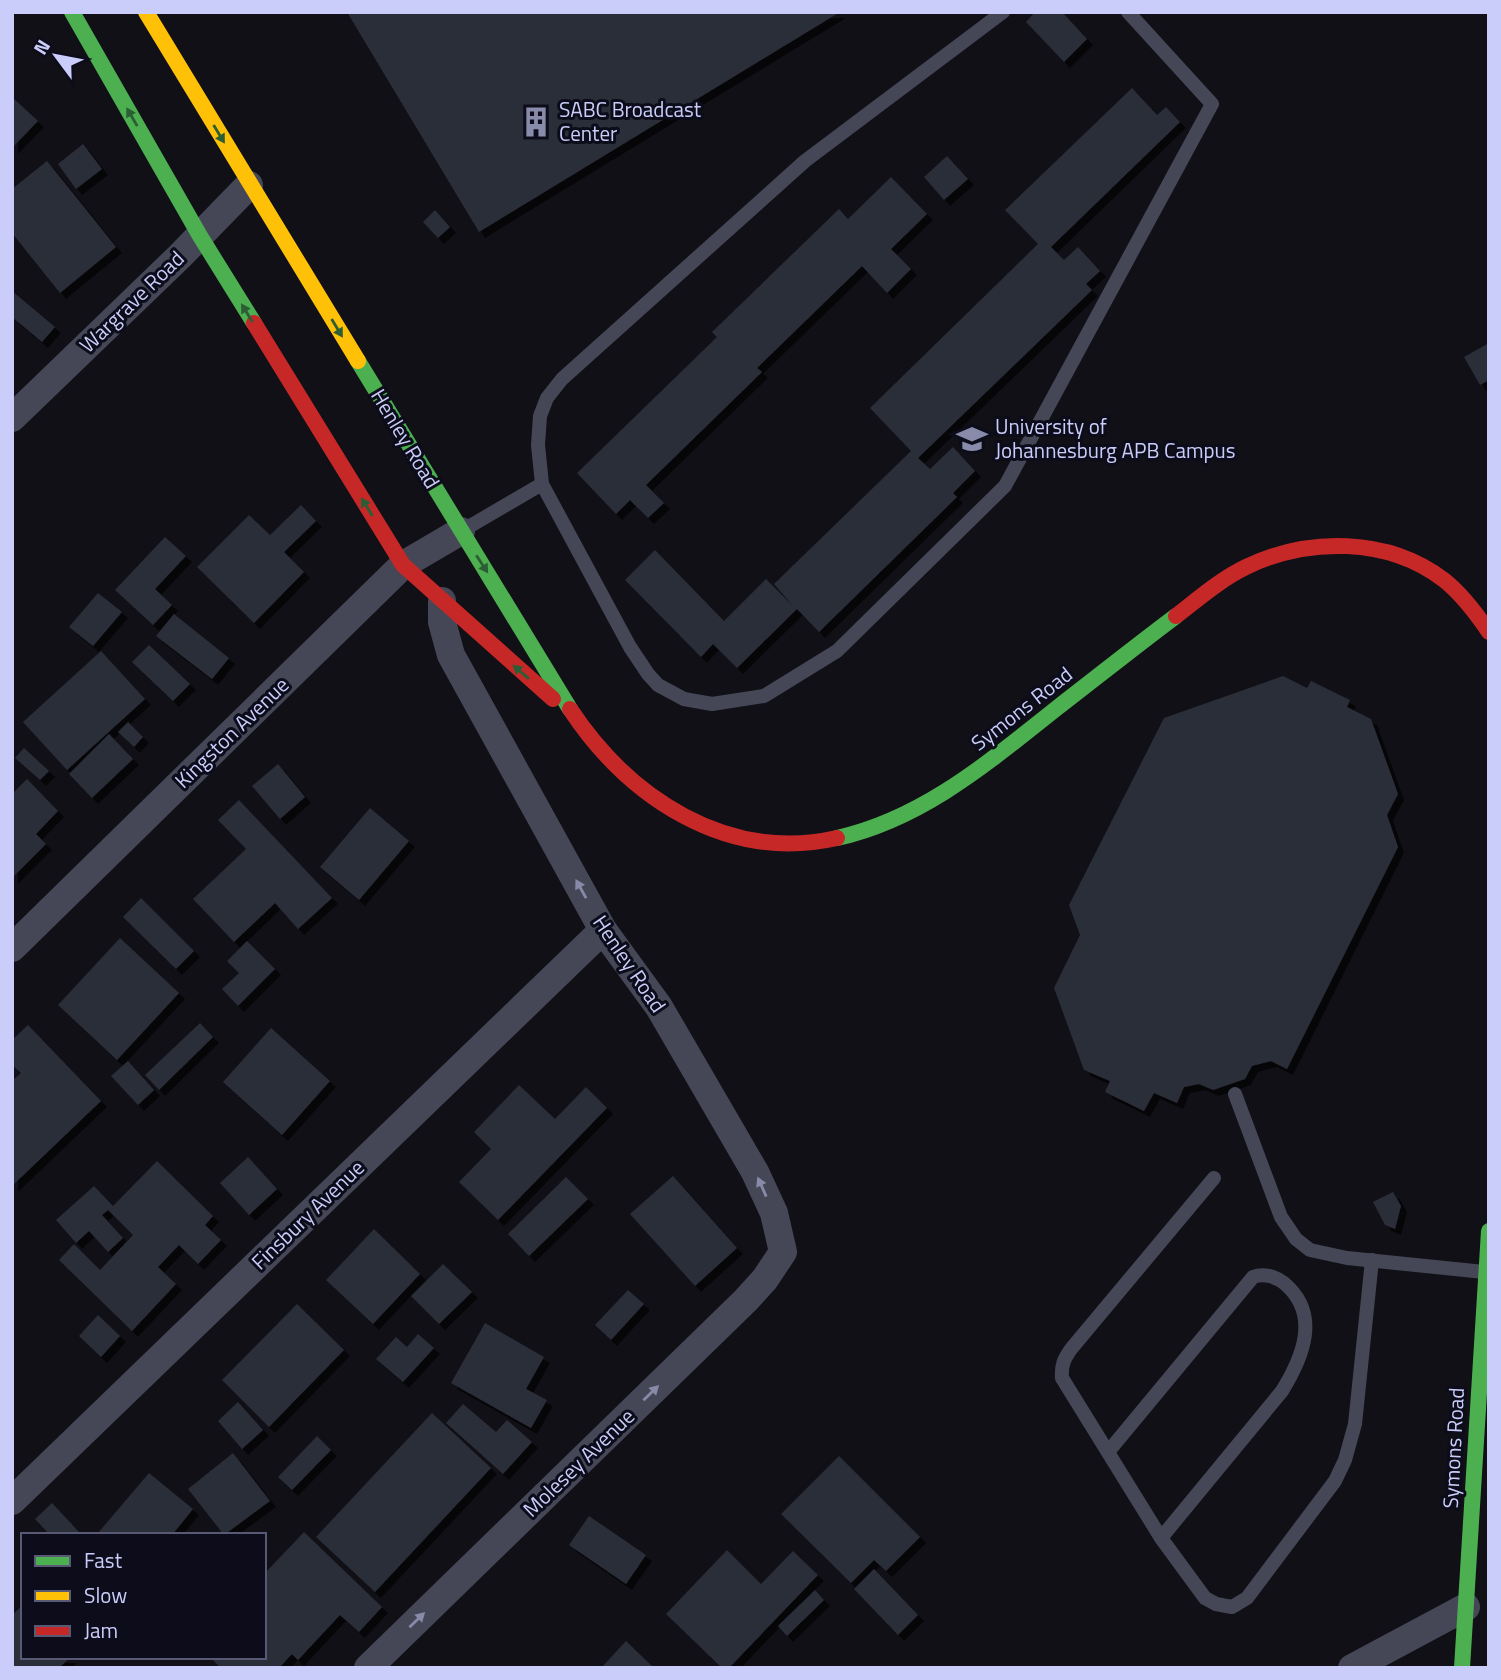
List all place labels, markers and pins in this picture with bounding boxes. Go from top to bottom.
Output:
place label: SABC Broadcast Center [559,93,702,149]
building icon: SABC Broadcast Center [519,105,553,139]
place label: University of Johannesburg APB Campus [995,410,1236,466]
school or university icon: University of Johannesburg APB Campus [955,422,989,456]

